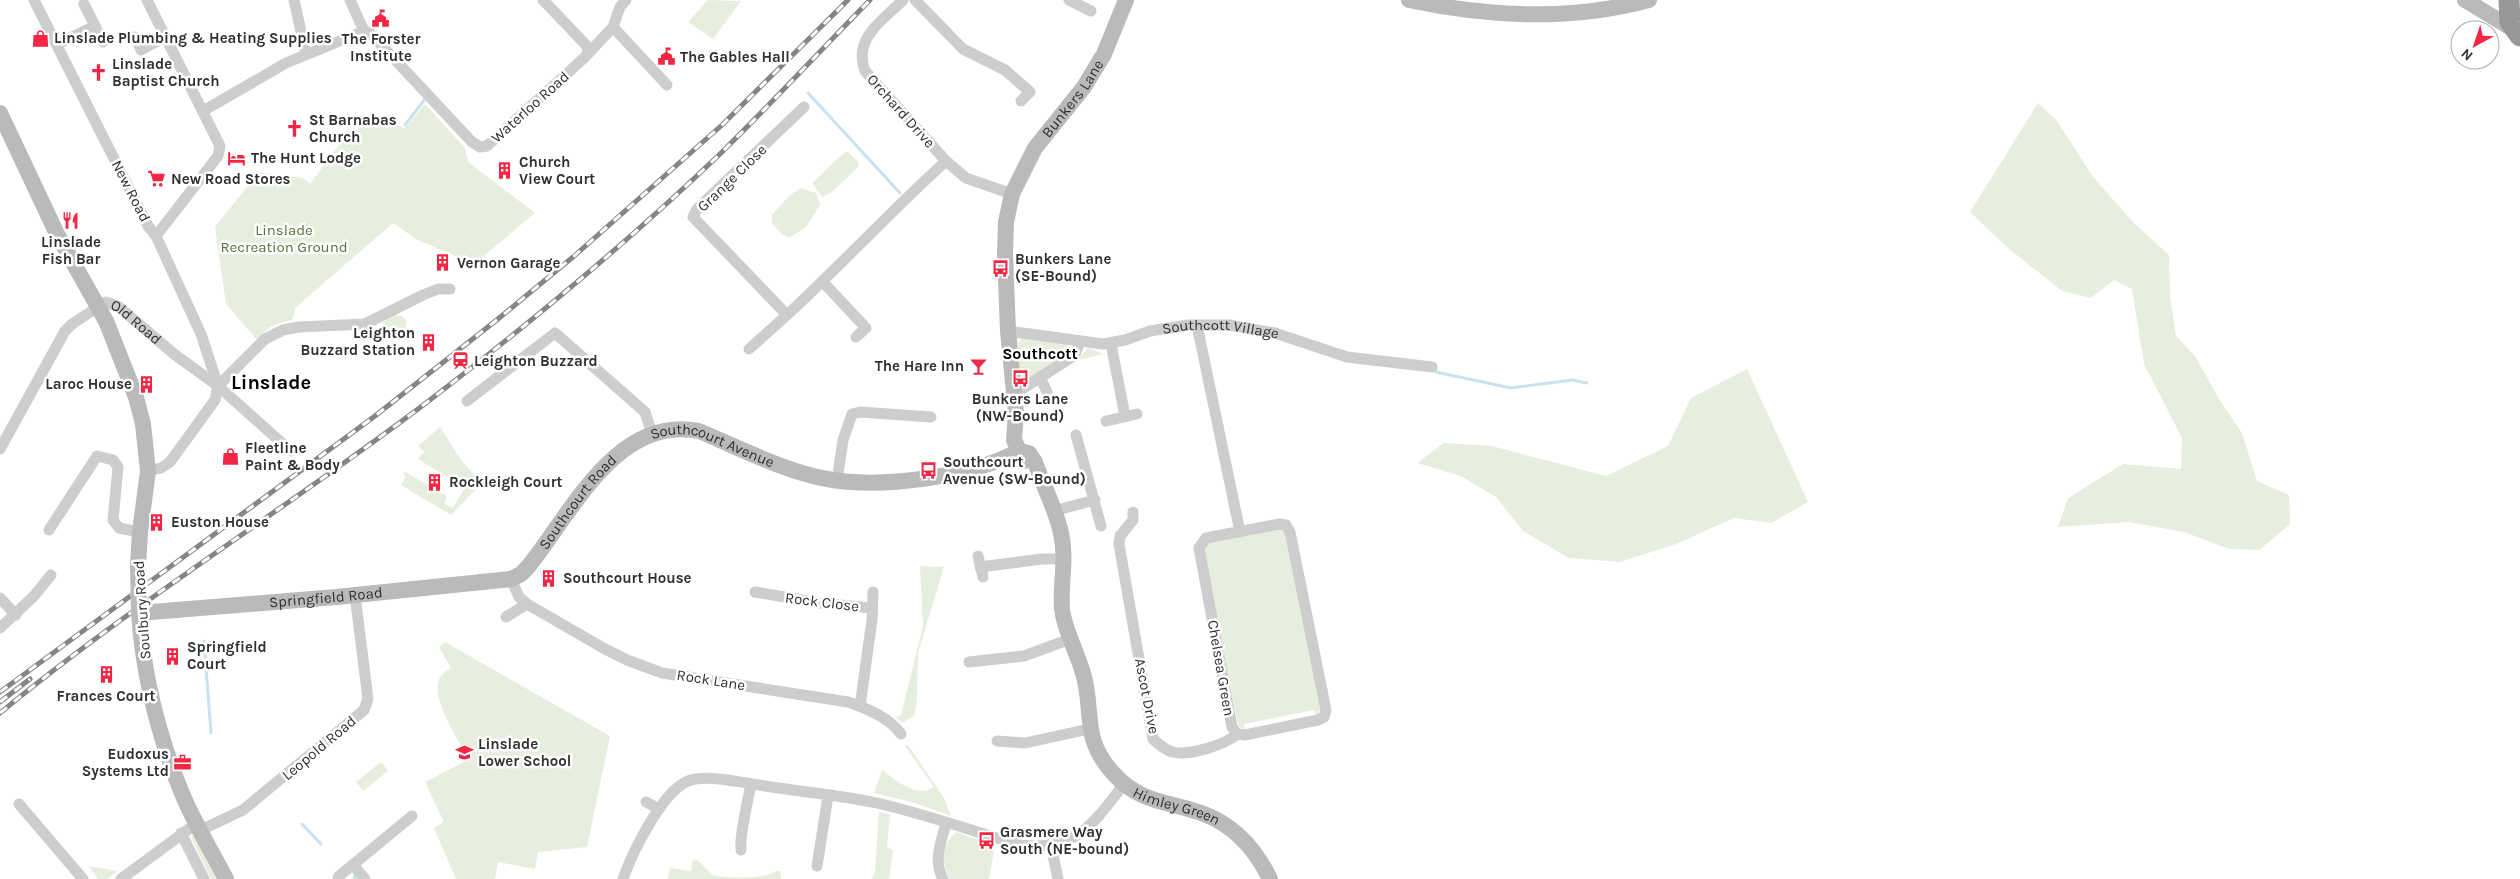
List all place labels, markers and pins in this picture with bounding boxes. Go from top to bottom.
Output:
public building icon: The Forster Institute [371,8,391,28]
shop icon: Linslade Plumbing & Heating Supplies [30,28,50,48]
place label: Linslade Plumbing & Heating Supplies [54,29,332,47]
place label: The Forster Institute [342,30,421,65]
public building icon: The Gables Hall [656,47,676,67]
place label: The Gables Hall [680,48,790,66]
place label: Linslade Baptist Church [112,55,220,90]
church icon: Linslade Baptist Church [88,63,108,83]
place label: St Barnabas Church [309,111,397,146]
church icon: St Barnabas Church [285,119,305,139]
hotel icon: The Hunt Lodge [227,148,247,168]
place label: The Hunt Lodge [251,149,361,167]
place label: Church View Court [519,153,595,188]
building icon: Church View Court [495,161,515,181]
supermarket icon: New Road Stores [147,169,167,189]
place label: New Road Stores [171,170,291,188]
restaurant icon: Linslade Fish Bar [61,211,81,231]
place label: Linslade Fish Bar [41,233,101,268]
place label: Bunkers Lane (SE-Bound) [1015,250,1111,285]
building icon: Vernon Garage [433,253,453,273]
place label: Vernon Garage [457,254,561,272]
bus stop icon: Bunkers Lane (SE-Bound) [991,258,1011,278]
place label: Leighton Buzzard Station [300,324,415,359]
building icon: Leighton Buzzard Station [419,332,439,352]
station icon: Leighton Buzzard [450,351,470,371]
place label: Leighton Buzzard [474,352,598,370]
bar icon: The Hare Inn [968,356,988,376]
place label: The Hare Inn [875,357,964,375]
bus stop icon: Bunkers Lane (NW-Bound) [1010,368,1030,388]
building icon: Laroc House [136,374,156,394]
place label: Laroc House [45,375,132,393]
place label: Bunkers Lane (NW-Bound) [972,390,1068,425]
place label: Fleetline Paint & Body [245,439,340,474]
shop icon: Fleetline Paint & Body [221,447,241,467]
place label: Southcourt Avenue (SW-Bound) [943,453,1086,488]
bus stop icon: Southcourt Avenue (SW-Bound) [919,461,939,481]
building icon: Rockleigh Court [425,472,445,492]
place label: Rockleigh Court [449,473,563,491]
building icon: Euston House [147,512,167,532]
place label: Euston House [171,513,269,531]
building icon: Southcourt House [539,568,559,588]
place label: Southcourt House [563,569,692,587]
place label: Springfield Court [187,638,267,673]
building icon: Springfield Court [163,646,183,666]
building icon: Frances Court [96,665,116,685]
place label: Frances Court [56,687,156,705]
place label: Linslade Lower School [478,735,571,770]
school or university icon: Linslade Lower School [454,743,474,763]
place label: Eudoxus Systems Ltd [82,745,169,780]
office icon: Eudoxus Systems Ltd [173,753,193,773]
place label: Grasmere Way South (NE-bound) [1000,823,1129,858]
bus stop icon: Grasmere Way South (NE-bound) [976,831,996,851]

